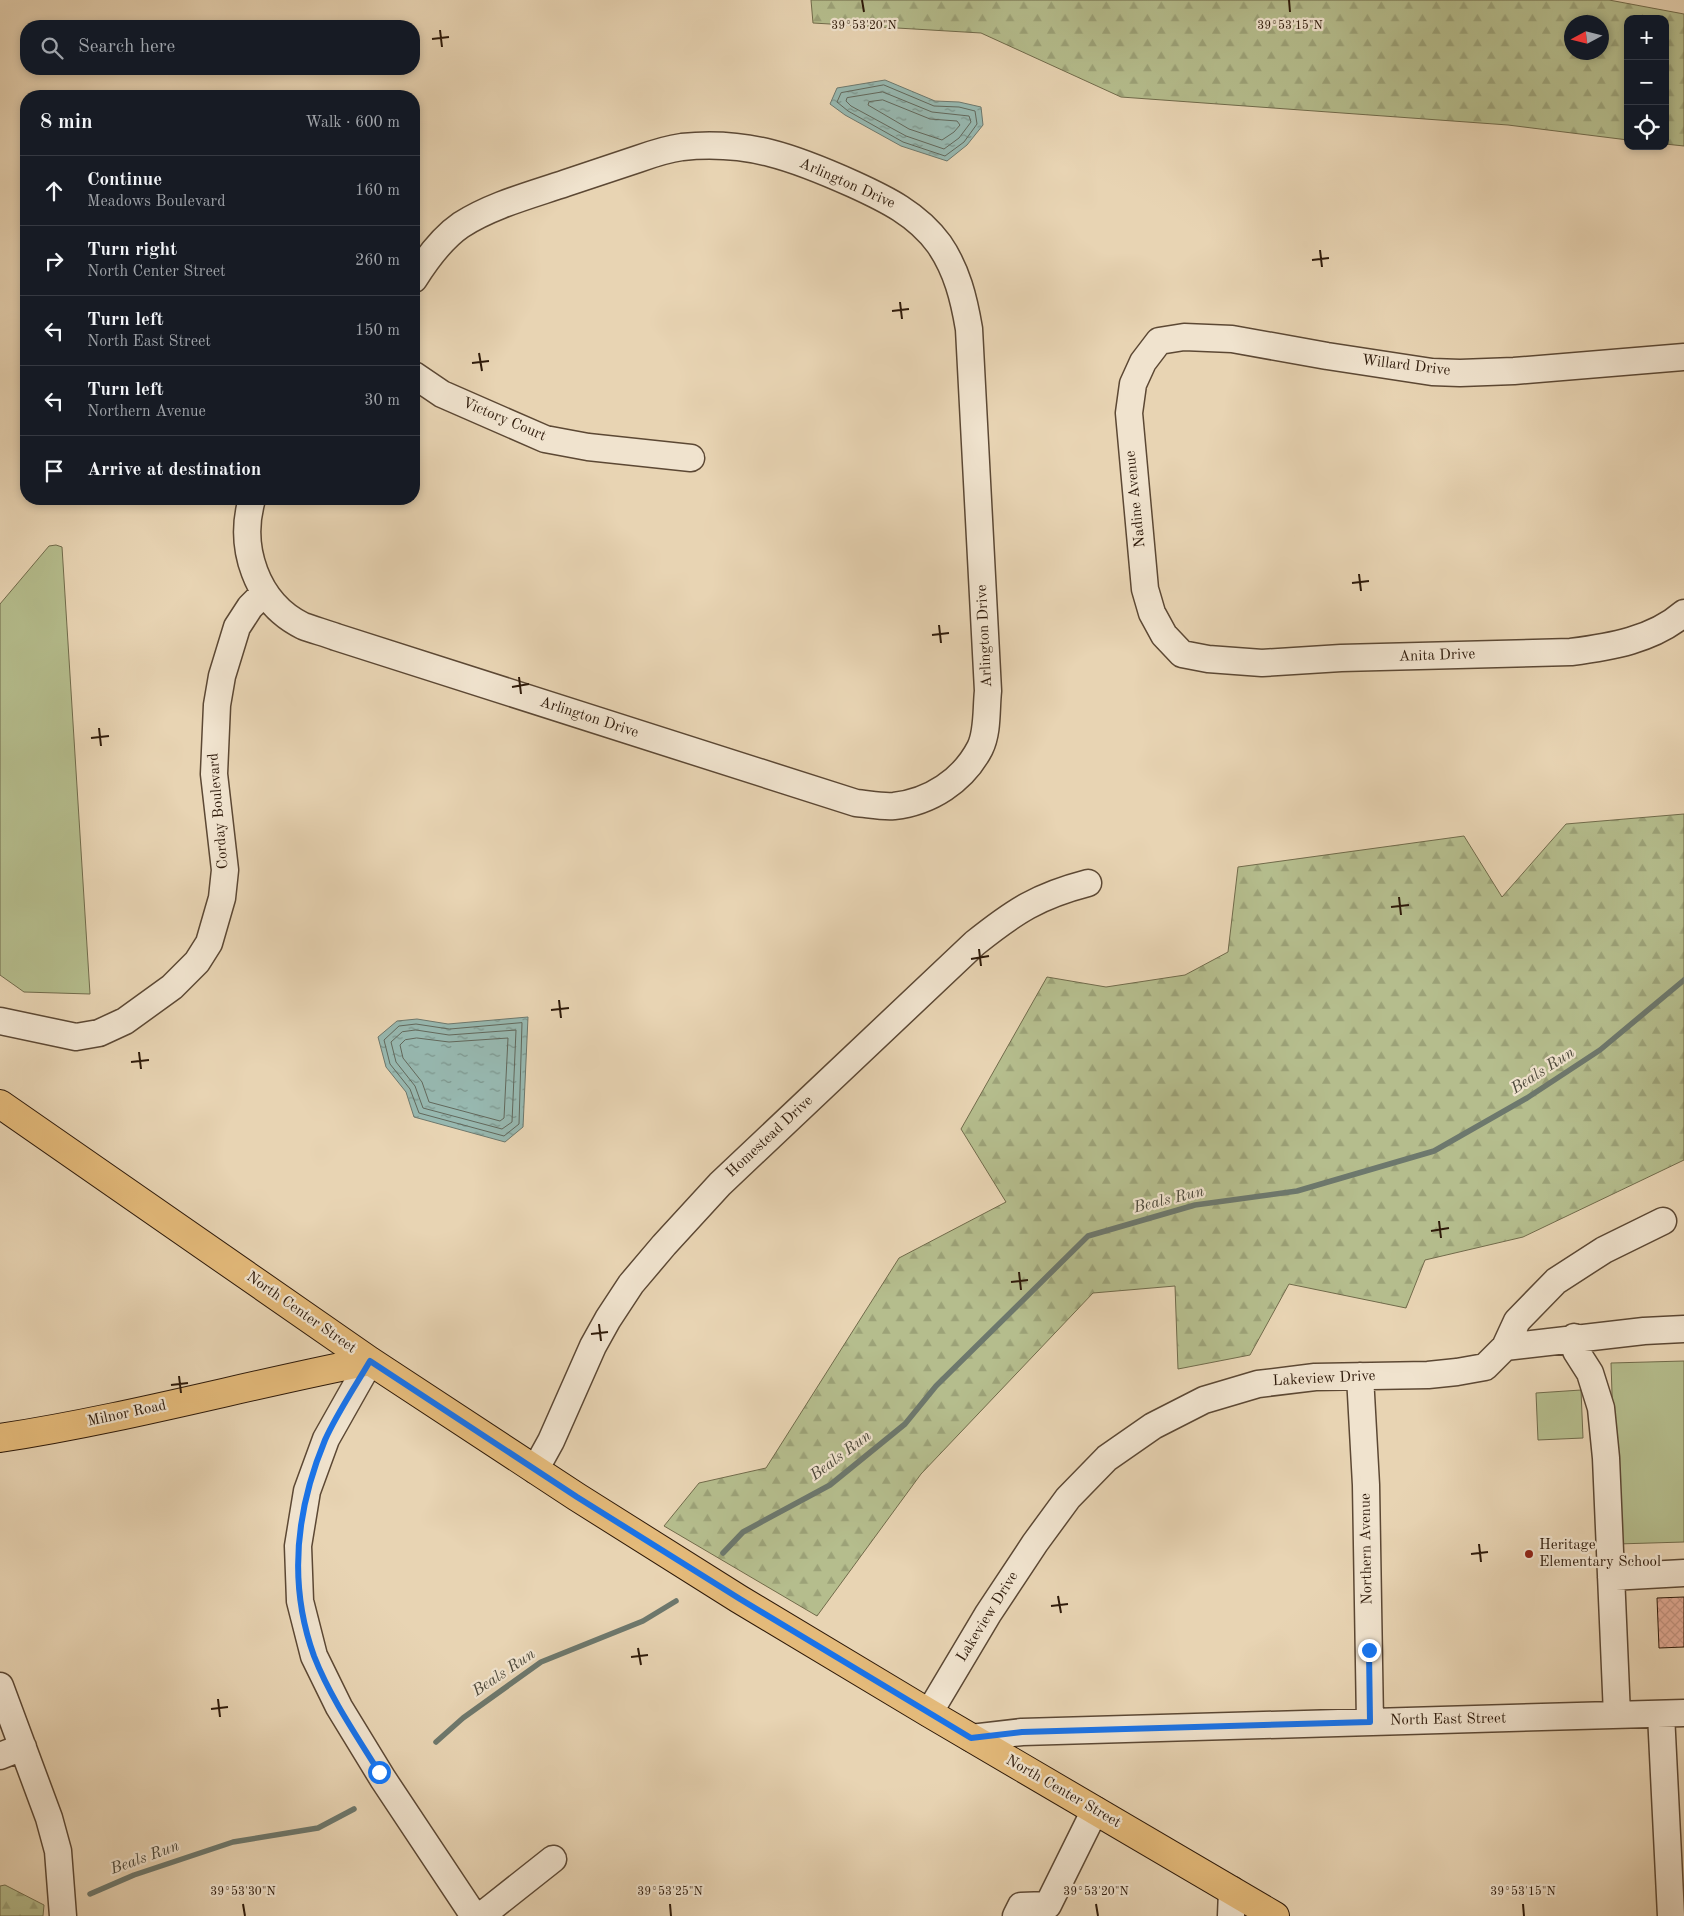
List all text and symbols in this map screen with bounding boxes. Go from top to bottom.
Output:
north arrow [1564,15,1609,60]
map controls [1624,15,1669,150]
button: + [1624,15,1669,60]
text: 39°53'20"N [831,19,897,32]
text: 39°53'15"N [1257,19,1323,32]
search box [20,20,420,75]
icon: search [38,34,66,62]
text: Search here [78,38,175,57]
button: − [1624,60,1669,105]
button: locate [1624,105,1669,150]
text: 8 min [40,112,93,133]
text: Walk · 600 m [305,115,400,131]
street label: Arlington Drive [797,156,897,212]
text: Continue [87,171,162,190]
icon: ahead [40,177,68,205]
text: 160 m [355,183,400,199]
text: Meadows Boulevard [87,194,226,210]
text: Turn right [87,241,177,260]
icon: right [40,247,68,275]
text: 260 m [355,253,400,269]
text: North Center Street [87,264,226,280]
text: Turn left [87,311,164,330]
icon: left [40,317,68,345]
text: 150 m [355,323,400,339]
text: North East Street [87,334,211,350]
street label: Willard Drive [1361,353,1451,379]
text: Turn left [87,381,164,400]
icon: left [40,387,68,415]
text: 30 m [364,393,400,409]
street label: Victory Court [460,396,548,444]
text: Northern Avenue [87,404,206,420]
street label: Nadine Avenue [1123,450,1149,548]
icon: arrive [40,457,68,485]
text: Arrive at destination [87,461,261,480]
street label: Arlington Drive [975,584,995,688]
street label: Anita Drive [1399,647,1476,665]
street label: Arlington Drive [538,695,640,741]
street label: Corday Boulevard [206,752,232,870]
water label: Beals Run [1508,1045,1577,1098]
street label: Homestead Drive [724,1093,816,1181]
water label: Beals Run [1131,1184,1206,1217]
street label: North Center Street [243,1270,359,1356]
street label: Lakeview Drive [1272,1369,1376,1389]
street label: Milnor Road [86,1398,168,1430]
water label: Beals Run [807,1428,875,1485]
street label: Northern Avenue [1359,1493,1375,1605]
place label: Heritage Elementary School [1539,1538,1661,1570]
marker: Heritage Elementary School [1523,1548,1535,1560]
street label: Lakeview Drive [954,1569,1022,1665]
route end [1358,1639,1381,1662]
water label: Beals Run [469,1646,538,1700]
street label: North East Street [1390,1711,1506,1729]
street label: North Center Street [1003,1753,1123,1831]
route start [368,1761,391,1784]
water label: Beals Run [108,1838,181,1878]
text: 39°53'30"N [210,1885,276,1898]
text: 39°53'25"N [637,1885,703,1898]
text: 39°53'20"N [1063,1885,1129,1898]
text: 39°53'15"N [1490,1885,1556,1898]

